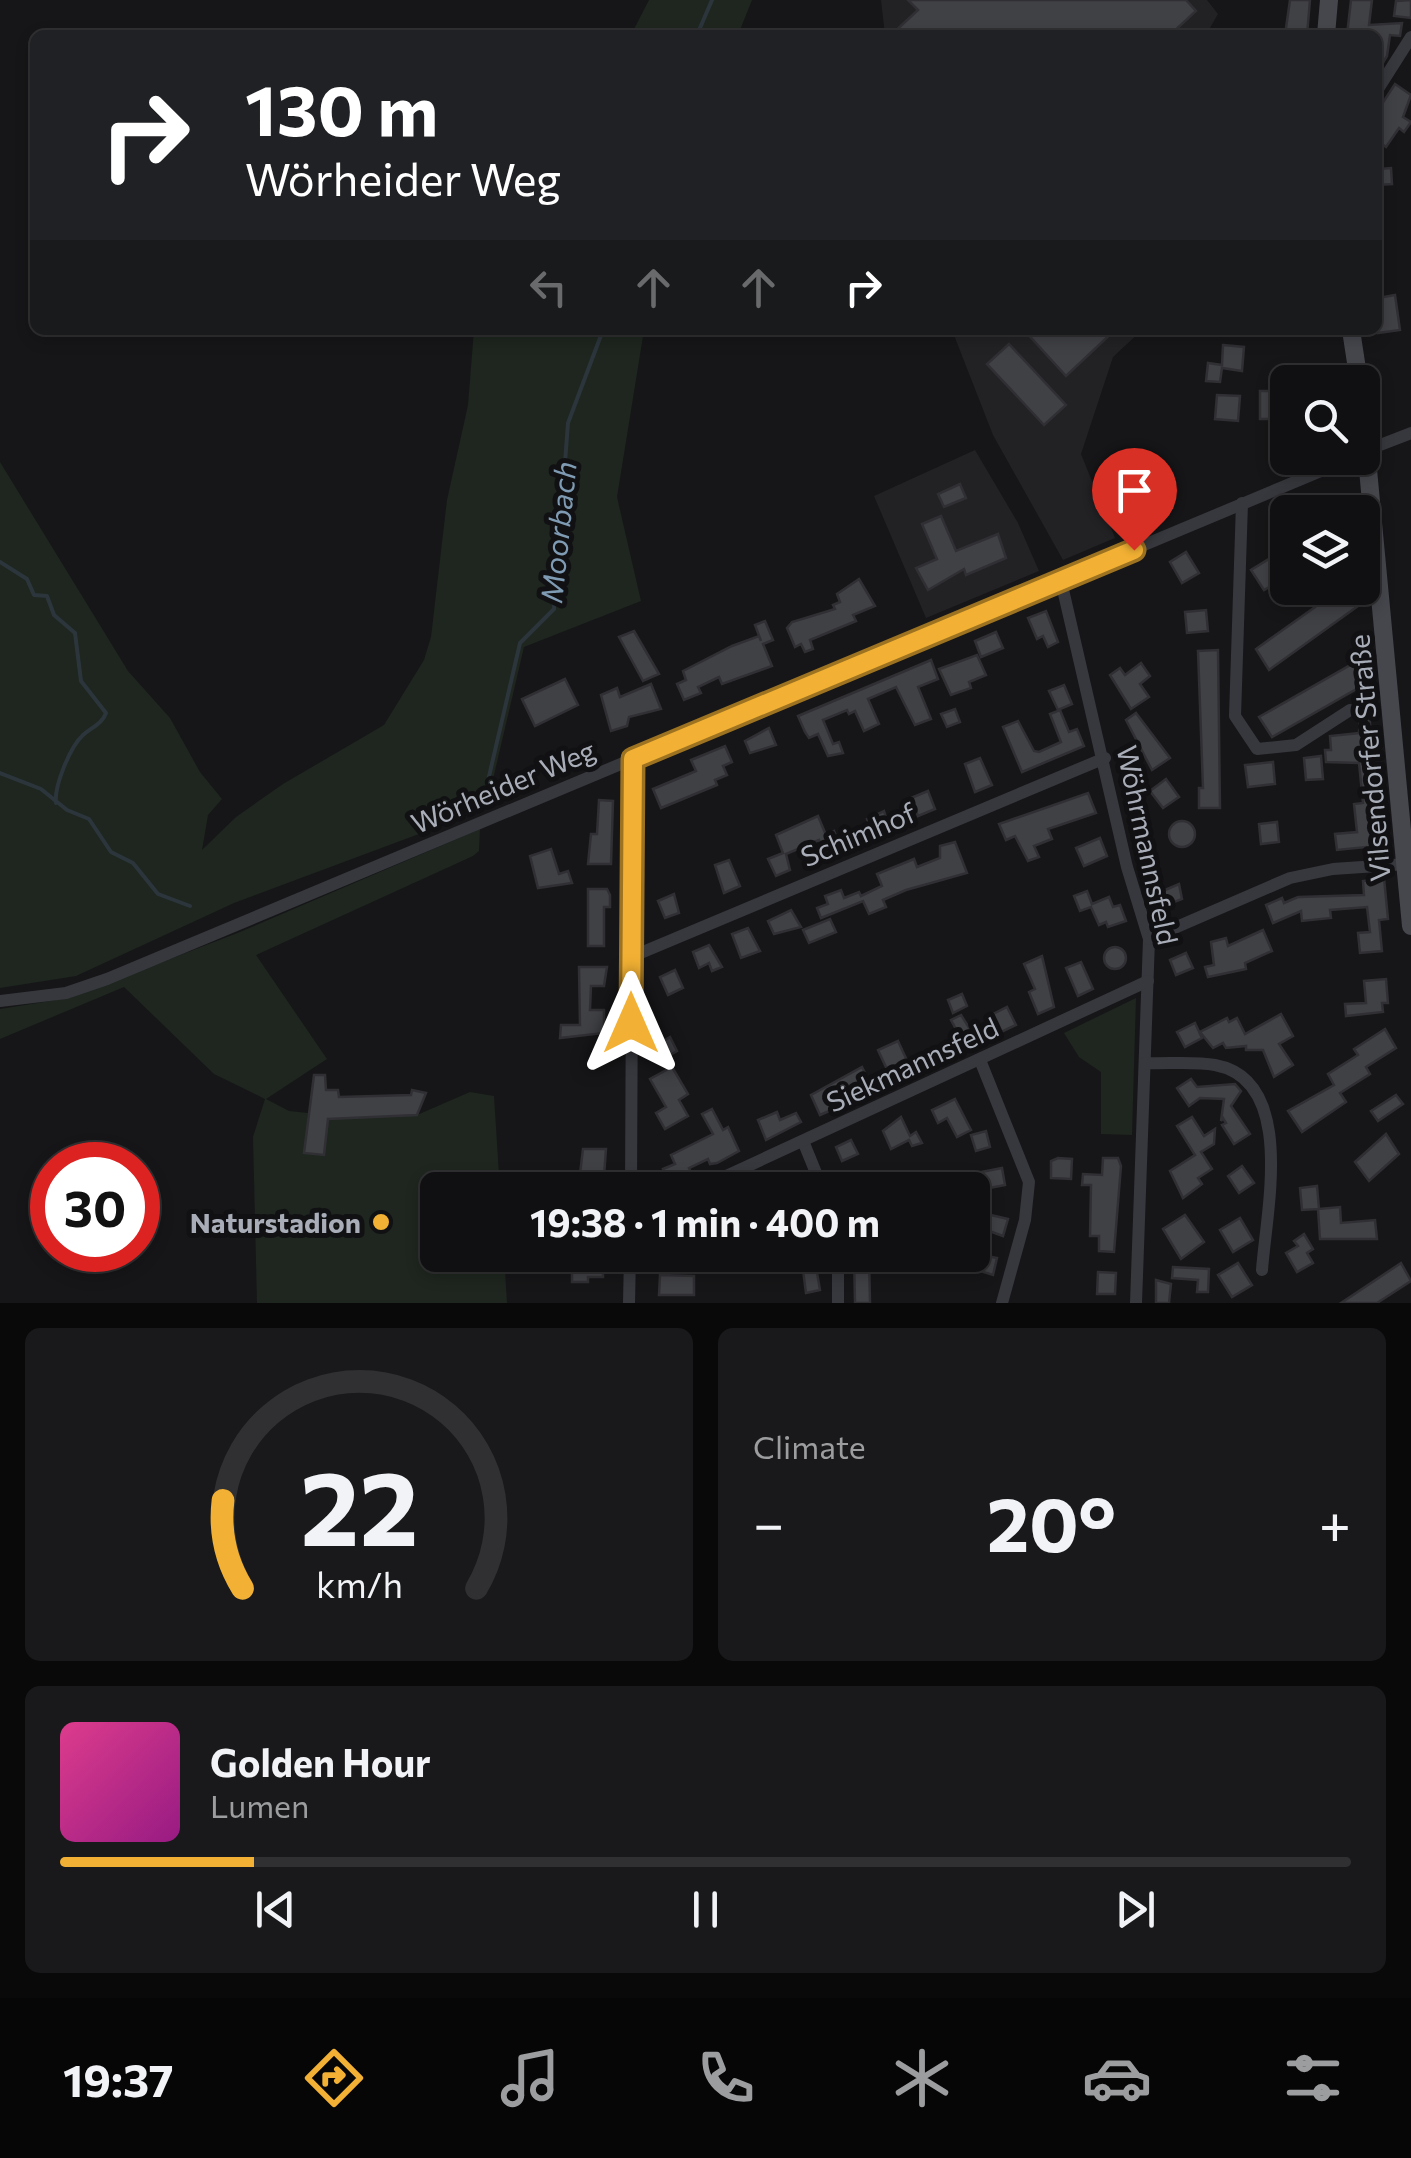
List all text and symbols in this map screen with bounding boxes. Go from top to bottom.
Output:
text: 130 m [245,65,438,150]
icon: right [80,70,210,200]
text: Wörheider Weg [245,150,561,205]
icon: left [521,260,576,315]
icon: ahead [626,260,681,315]
icon: ahead [731,260,786,315]
icon: right [836,260,891,315]
map controls [1270,365,1380,605]
button: search [1270,365,1380,475]
pin [1092,448,1177,551]
water label: Moorbach [531,459,583,605]
icon: arrive [1107,463,1162,518]
button: layers [1270,495,1380,605]
street label: Vilsendorfer Straße [1341,633,1397,883]
street label: Wörheider Weg [406,732,600,840]
street label: Wöhrmannsfeld [1110,742,1186,948]
street label: Schimhof [795,795,921,873]
position arrow [579,971,683,1075]
street label: Siekmannsfeld [821,1009,1003,1119]
speed limit sign: 30 [30,1142,160,1272]
text: 19:38 · 1 min · 400 m [530,1198,880,1245]
place label: Naturstadion [190,1205,361,1239]
marker: Naturstadion [370,1211,392,1233]
text: Climate [753,1426,866,1466]
text: 22 [300,1440,418,1567]
text: 20° [987,1476,1116,1567]
text: − [753,1488,784,1555]
text: + [1319,1488,1351,1555]
text: km/h [316,1562,402,1605]
text: Golden Hour [210,1738,431,1785]
text: Lumen [210,1785,309,1825]
icon: previous [248,1882,303,1937]
icon: pause [678,1882,733,1937]
icon: next [1108,1882,1163,1937]
icon: directions [299,2043,369,2113]
icon: music [495,2043,565,2113]
icon: phone [691,2043,761,2113]
icon: climate [887,2043,957,2113]
icon: car [1082,2043,1152,2113]
icon: filters [1278,2043,1348,2113]
text: 19:37 [63,2051,173,2106]

